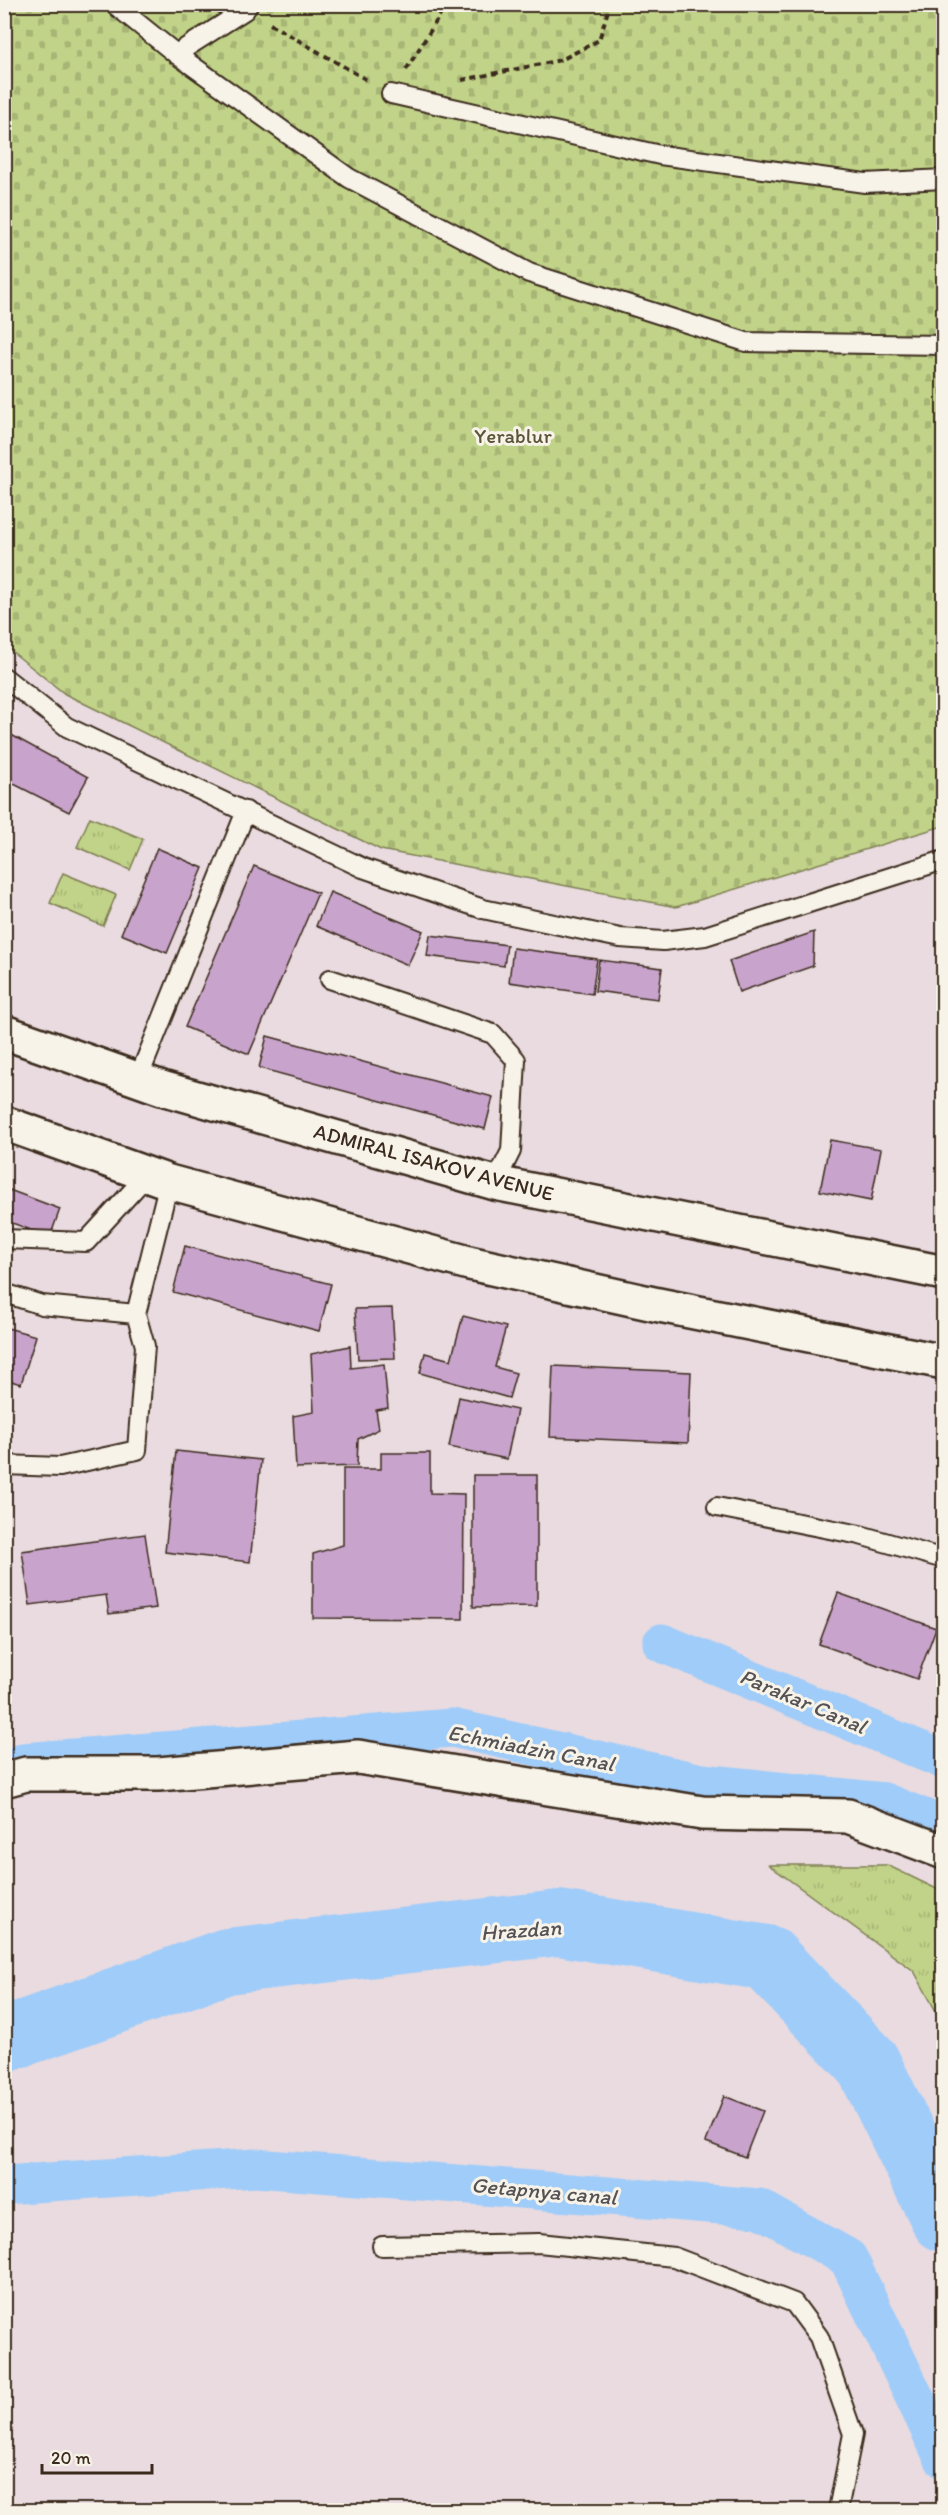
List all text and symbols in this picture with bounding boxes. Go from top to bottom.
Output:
park label: Yerablur [474,423,552,448]
street label: ADMIRAL ISAKOV AVENUE [311,1118,557,1206]
water label: Parakar Canal [736,1662,872,1740]
water label: Echmiadzin Canal [445,1719,618,1778]
water label: Hrazdan [480,1914,563,1946]
water label: Getapnya canal [470,2171,620,2211]
scale bar [42,2437,152,2475]
text: 20 m [51,2447,91,2469]

